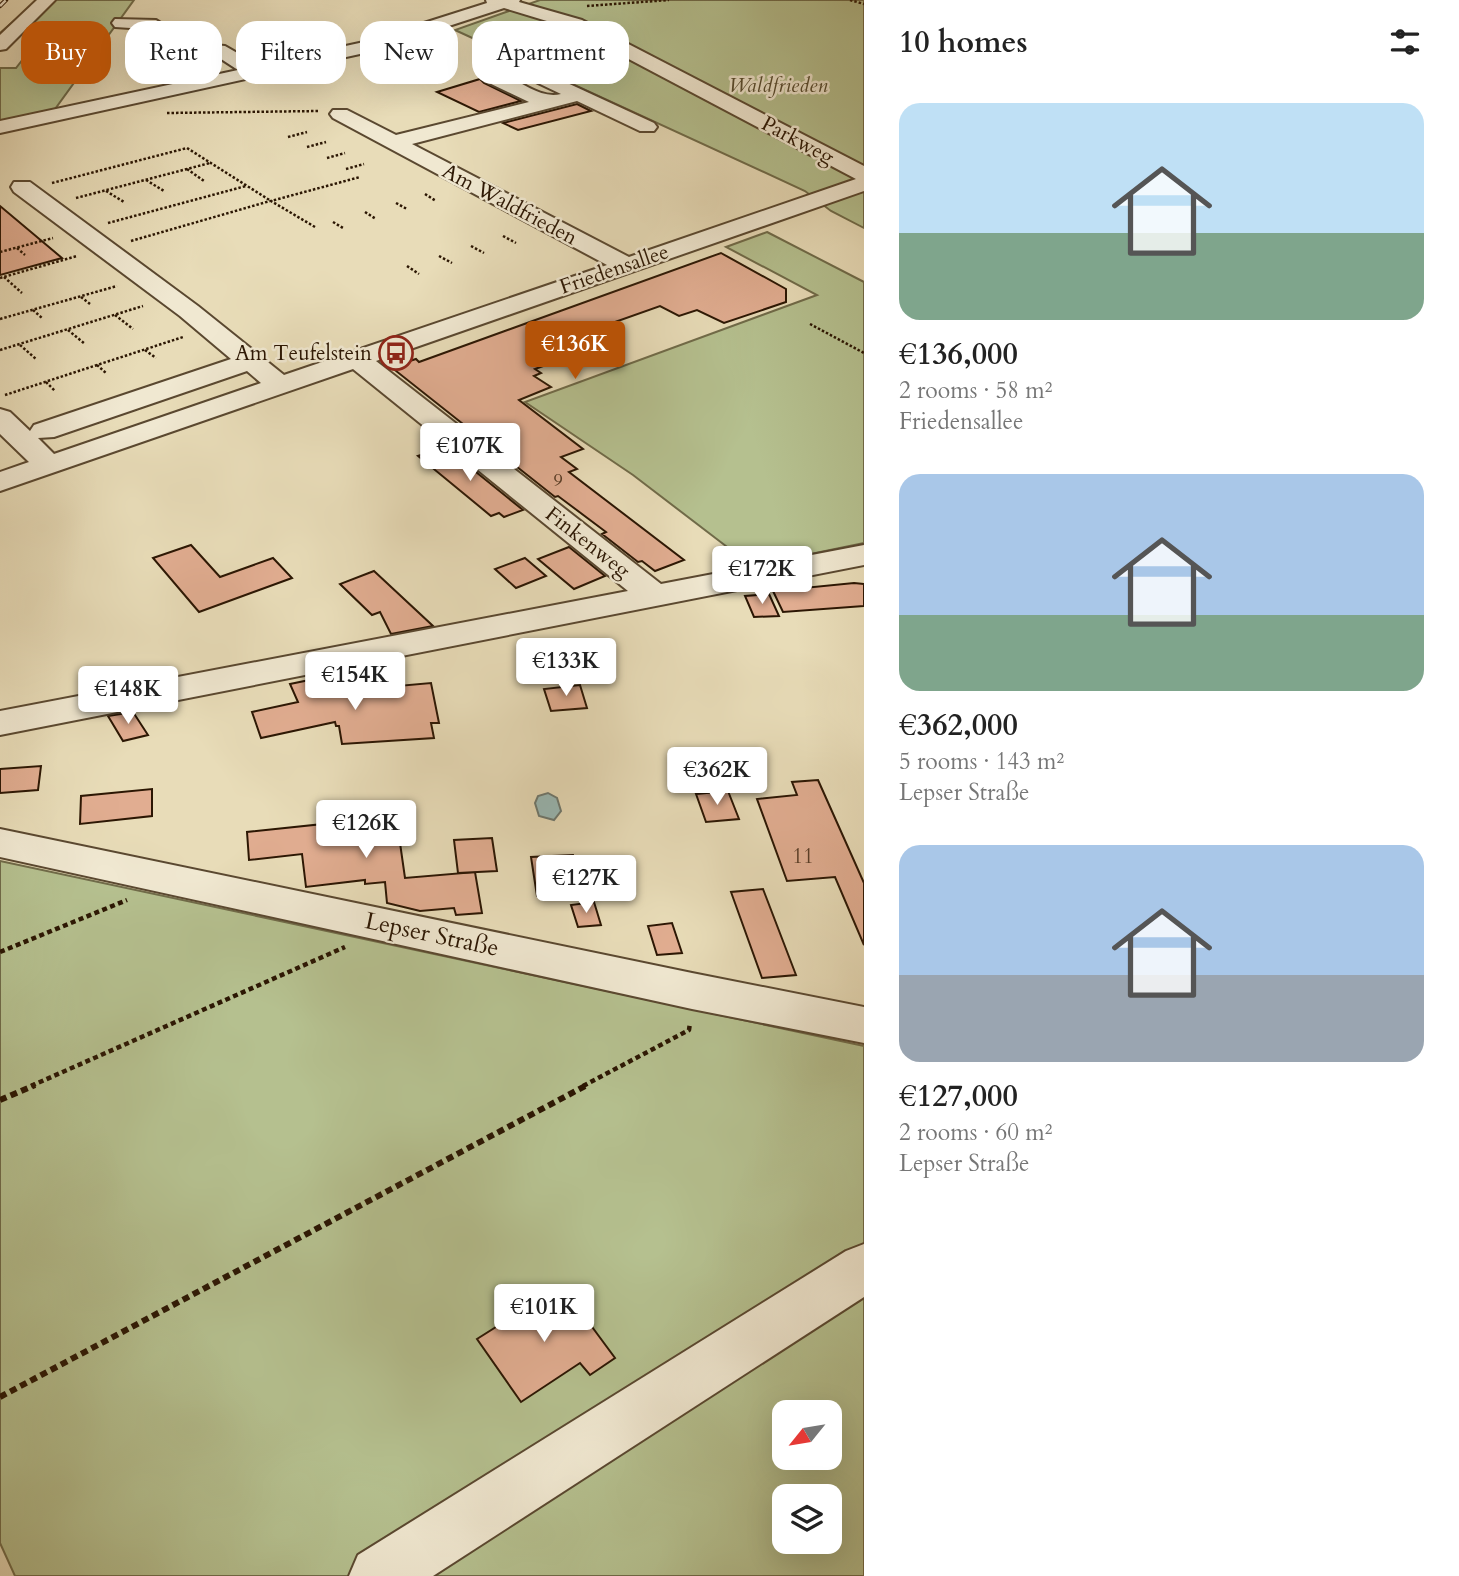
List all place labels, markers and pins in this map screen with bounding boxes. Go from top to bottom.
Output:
pin: €136K [526,322,624,381]
bus stop icon: Am Teufelstein [377,334,415,372]
place label: Am Teufelstein [235,339,372,368]
pin: €107K [421,424,519,483]
pin: €172K [713,546,811,606]
pin: €133K [517,638,615,698]
pin: €154K [306,652,404,712]
pin: €148K [79,666,177,726]
pin: €362K [668,748,766,807]
pin: €126K [317,800,415,860]
pin: €127K [537,856,635,915]
pin: €101K [495,1284,593,1344]

